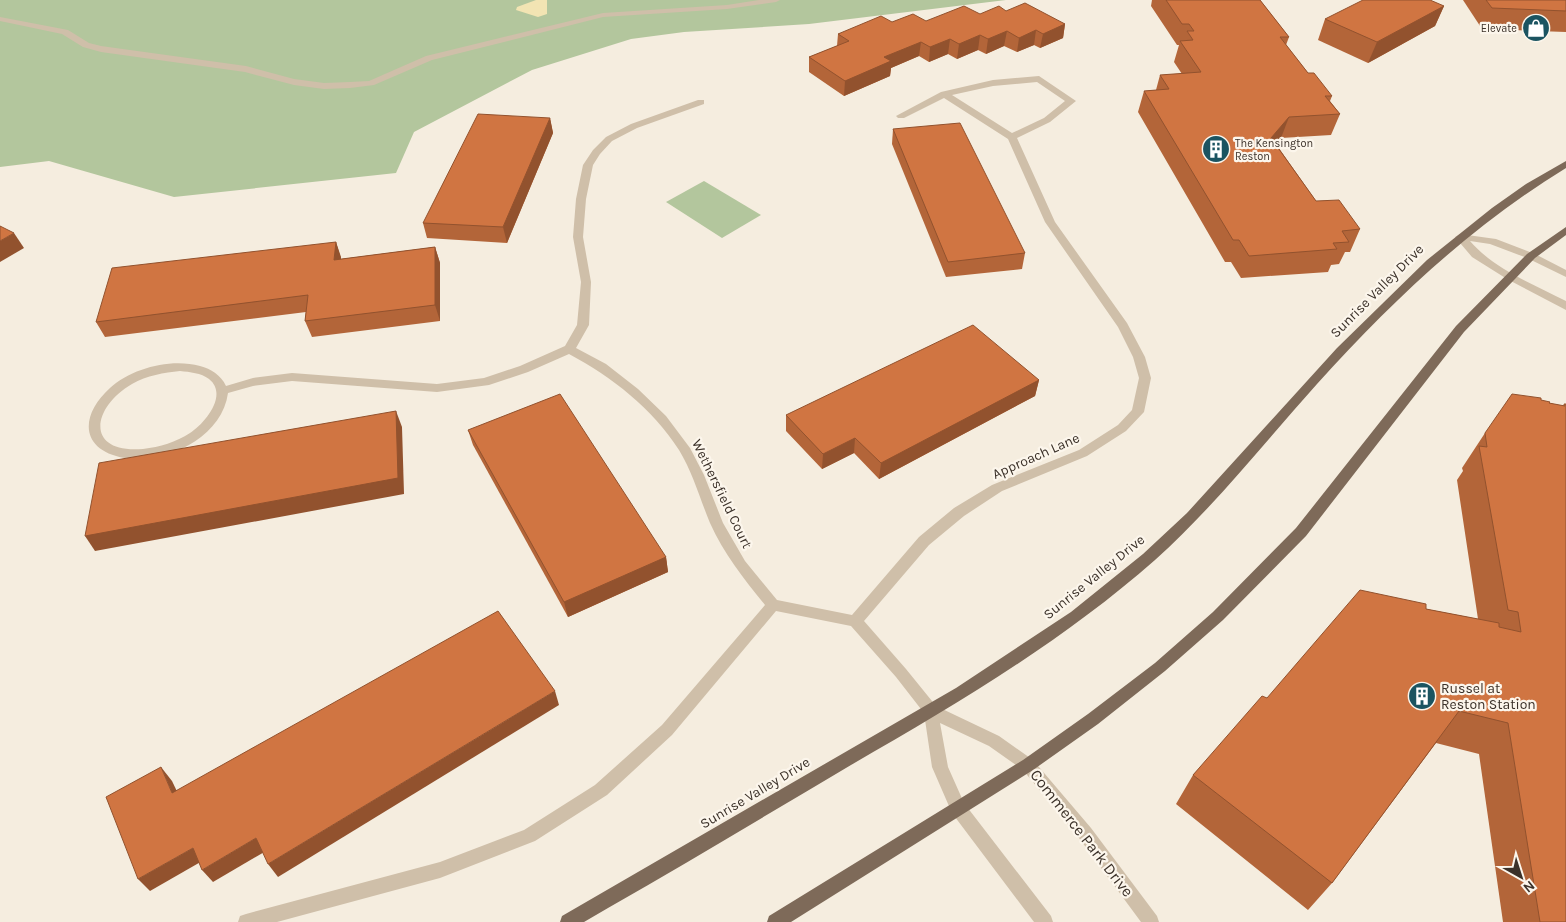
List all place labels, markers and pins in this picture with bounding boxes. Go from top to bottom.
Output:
shop icon: Elevate [1521,13,1551,43]
place label: Elevate [1481,22,1517,35]
building icon: The Kensington Reston [1201,134,1231,164]
place label: The Kensington Reston [1235,137,1313,163]
place label: Russel at Reston Station [1441,680,1536,713]
building icon: Russel at Reston Station [1407,681,1437,711]

